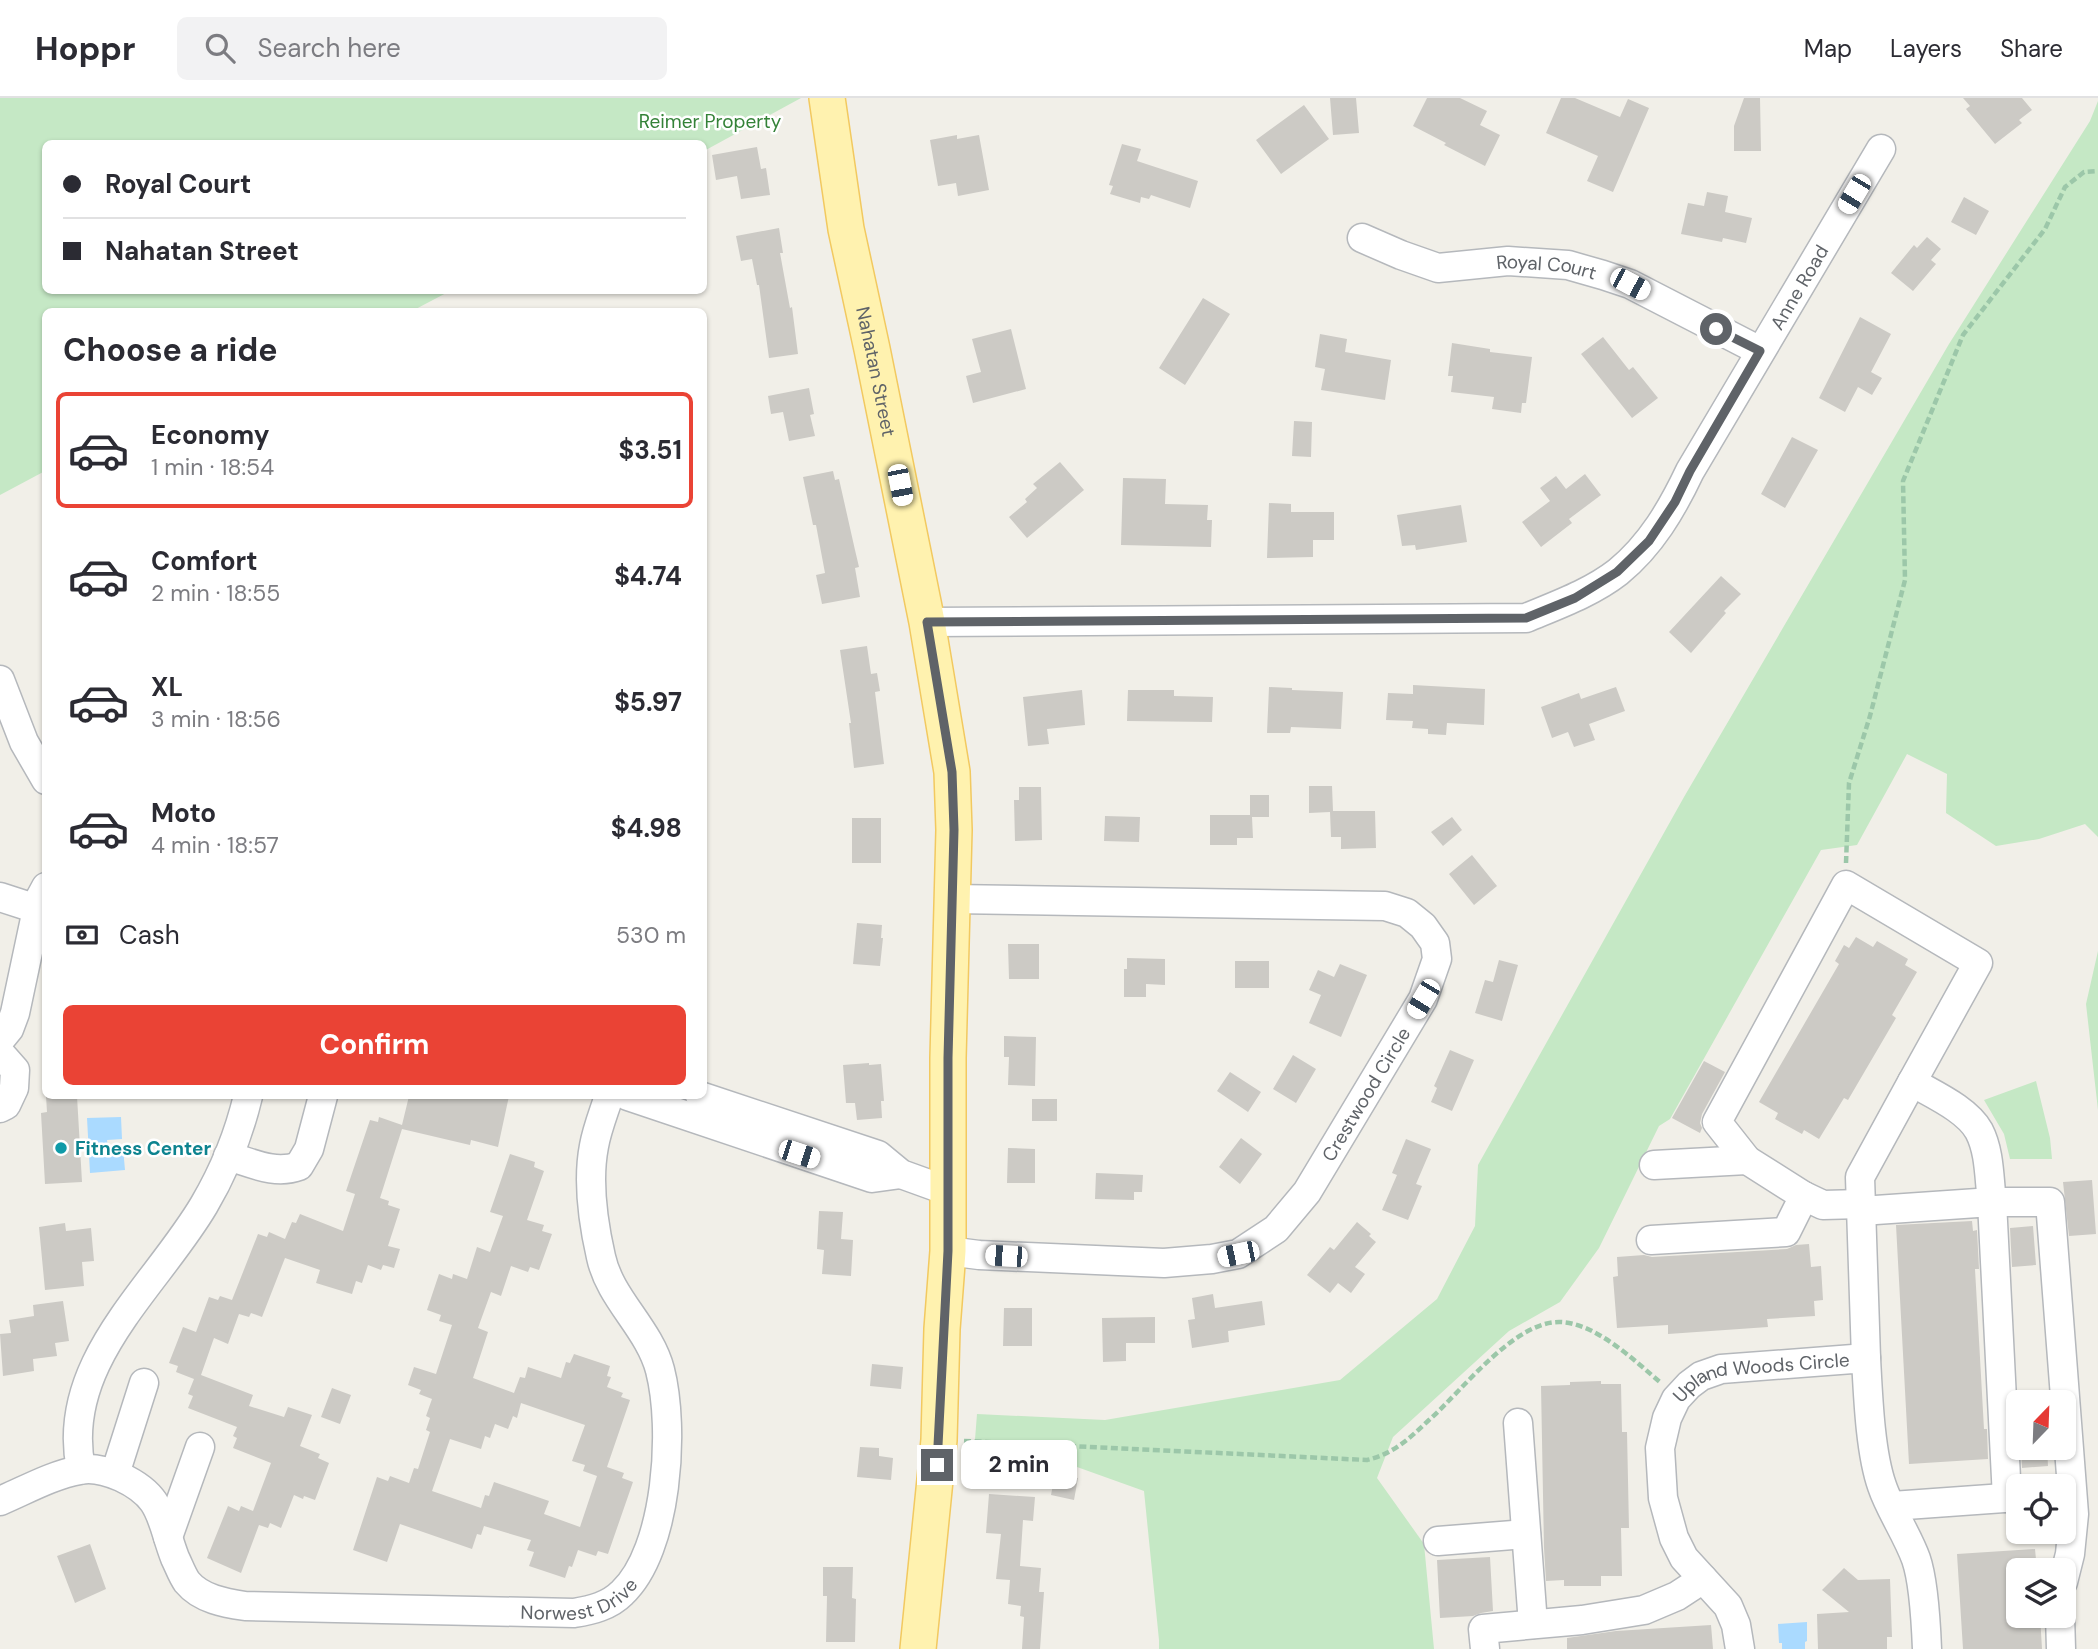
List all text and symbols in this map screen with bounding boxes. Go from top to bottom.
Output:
search box [177,17,667,80]
text: Hoppr [35,27,135,70]
icon: search [201,29,239,67]
text: Search here [257,31,401,65]
text: Map [1804,33,1852,64]
text: Layers [1890,33,1962,64]
text: Share [2000,33,2063,64]
park label: Reimer Property [639,109,782,134]
text: Royal Court [105,167,251,201]
car [1835,171,1874,217]
text: Nahatan Street [105,234,299,268]
street label: Anne Road [1764,240,1834,334]
street label: Royal Court [1495,248,1600,285]
car [1607,265,1654,303]
street label: Nahatan Street [851,304,902,439]
route start [1700,313,1732,345]
text: Choose a ride [63,329,278,371]
text: Economy [151,418,269,452]
icon: car [67,419,130,482]
text: $3.51 [618,433,682,467]
text: 1 min · 18:54 [151,452,274,482]
car [886,462,915,508]
text: Comfort [151,544,257,578]
icon: car [67,545,130,608]
text: $4.74 [614,559,682,593]
text: 2 min · 18:55 [151,578,280,608]
text: XL [151,670,183,704]
icon: car [67,671,130,734]
text: $5.97 [614,685,682,719]
text: 3 min · 18:56 [151,704,281,734]
text: Moto [151,796,216,830]
icon: car [67,797,130,860]
text: $4.98 [611,811,682,845]
text: 4 min · 18:57 [151,830,279,860]
icon: cash [63,916,101,954]
text: Cash [119,918,180,952]
text: 530 m [616,920,686,950]
car [1404,976,1443,1022]
button: Confirm [63,1005,686,1085]
street label: Crestwood Circle [1316,1023,1416,1166]
place label: Fitness Center [75,1136,211,1161]
car [776,1138,823,1170]
marker: Fitness Center [53,1140,69,1156]
car [1216,1239,1261,1269]
car [985,1244,1028,1268]
street label: Upland Woods Circle [1667,1347,1851,1407]
north arrow [2006,1390,2076,1460]
map controls [2006,1390,2076,1628]
callout: 2 min [962,1440,1077,1490]
route end [921,1449,953,1481]
text: 2 min [989,1449,1049,1479]
button: locate [2006,1474,2076,1544]
button: layers [2006,1558,2076,1628]
street label: Norwest Drive [520,1573,643,1626]

